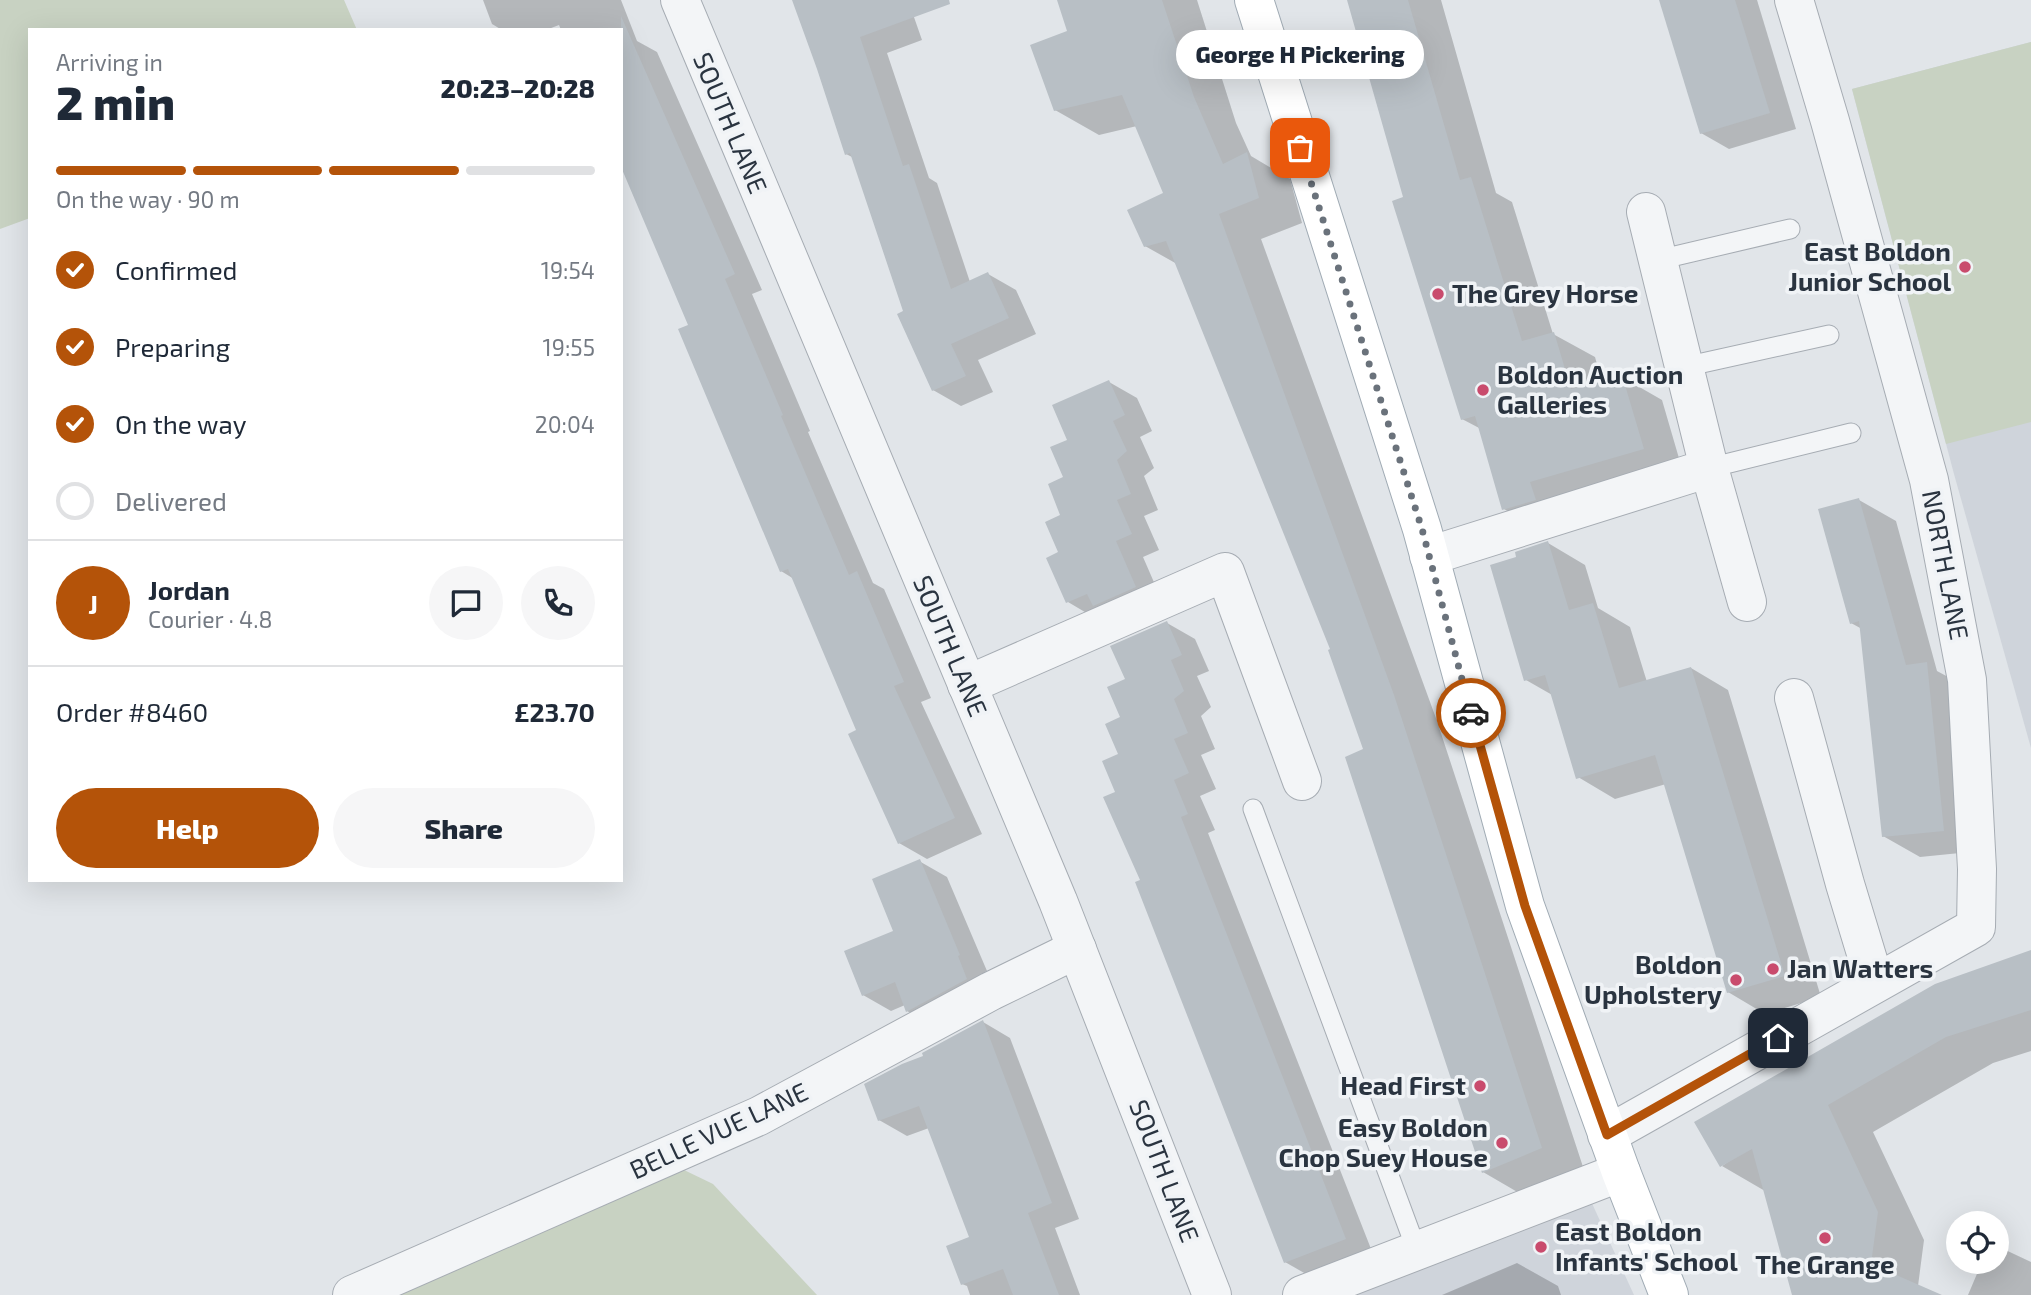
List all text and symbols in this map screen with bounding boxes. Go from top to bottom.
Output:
callout: George H Pickering [1176,29,1424,78]
text: George H Pickering [1195,40,1405,68]
street label: SOUTH LANE [688,47,775,197]
text: Arriving in [56,48,163,76]
text: 20:23–20:28 [441,72,595,103]
text: 2 min [56,74,175,129]
pin [1270,118,1330,178]
icon: bag [1281,129,1319,167]
text: On the way · 90 m [56,185,240,213]
place label: East Boldon Junior School [1788,235,1951,296]
icon: check [56,251,94,289]
text: Confirmed [115,254,238,285]
text: 19:54 [541,256,595,284]
marker: East Boldon Junior School [1957,259,1973,275]
place label: The Grey Horse [1452,277,1638,309]
marker: The Grey Horse [1430,286,1446,302]
icon: check [56,328,94,366]
text: Preparing [115,331,230,362]
text: 19:55 [543,333,595,361]
place label: Boldon Auction Galleries [1497,358,1683,419]
marker: Boldon Auction Galleries [1475,382,1491,398]
icon: check [56,405,94,443]
text: On the way [115,408,246,439]
text: 20:04 [535,410,595,438]
text: Delivered [115,485,227,516]
street label: NORTH LANE [1917,487,1976,642]
button: chat [429,566,503,640]
button: phone [521,566,595,640]
street label: SOUTH LANE [908,570,995,720]
text: Jordan [148,574,230,605]
text: J [88,588,98,619]
text: Courier · 4.8 [148,605,272,633]
courier [1436,678,1506,748]
icon: car [1452,694,1490,732]
text: Order #8460 [56,696,208,727]
text: £23.70 [514,696,595,727]
button: Help [56,788,319,868]
button: Share [333,788,595,868]
place label: Boldon Upholstery [1584,948,1722,1010]
place label: Jan Watters [1787,952,1933,983]
marker: Jan Watters [1765,961,1781,977]
marker: Boldon Upholstery [1728,972,1744,988]
pin [1748,1008,1808,1068]
icon: home [1759,1019,1797,1057]
place label: Head First [1340,1069,1466,1100]
street label: BELLE VUE LANE [624,1075,812,1184]
marker: Head First [1472,1078,1488,1094]
street label: SOUTH LANE [1124,1095,1207,1246]
place label: Easy Boldon Chop Suey House [1278,1111,1488,1173]
marker: Easy Boldon Chop Suey House [1494,1135,1510,1151]
map controls [1946,1211,2009,1274]
button: locate [1946,1211,2009,1274]
place label: East Boldon Infants' School [1555,1215,1738,1276]
marker: The Grange [1817,1230,1833,1246]
marker: East Boldon Infants' School [1533,1239,1549,1255]
place label: The Grange [1755,1248,1895,1279]

